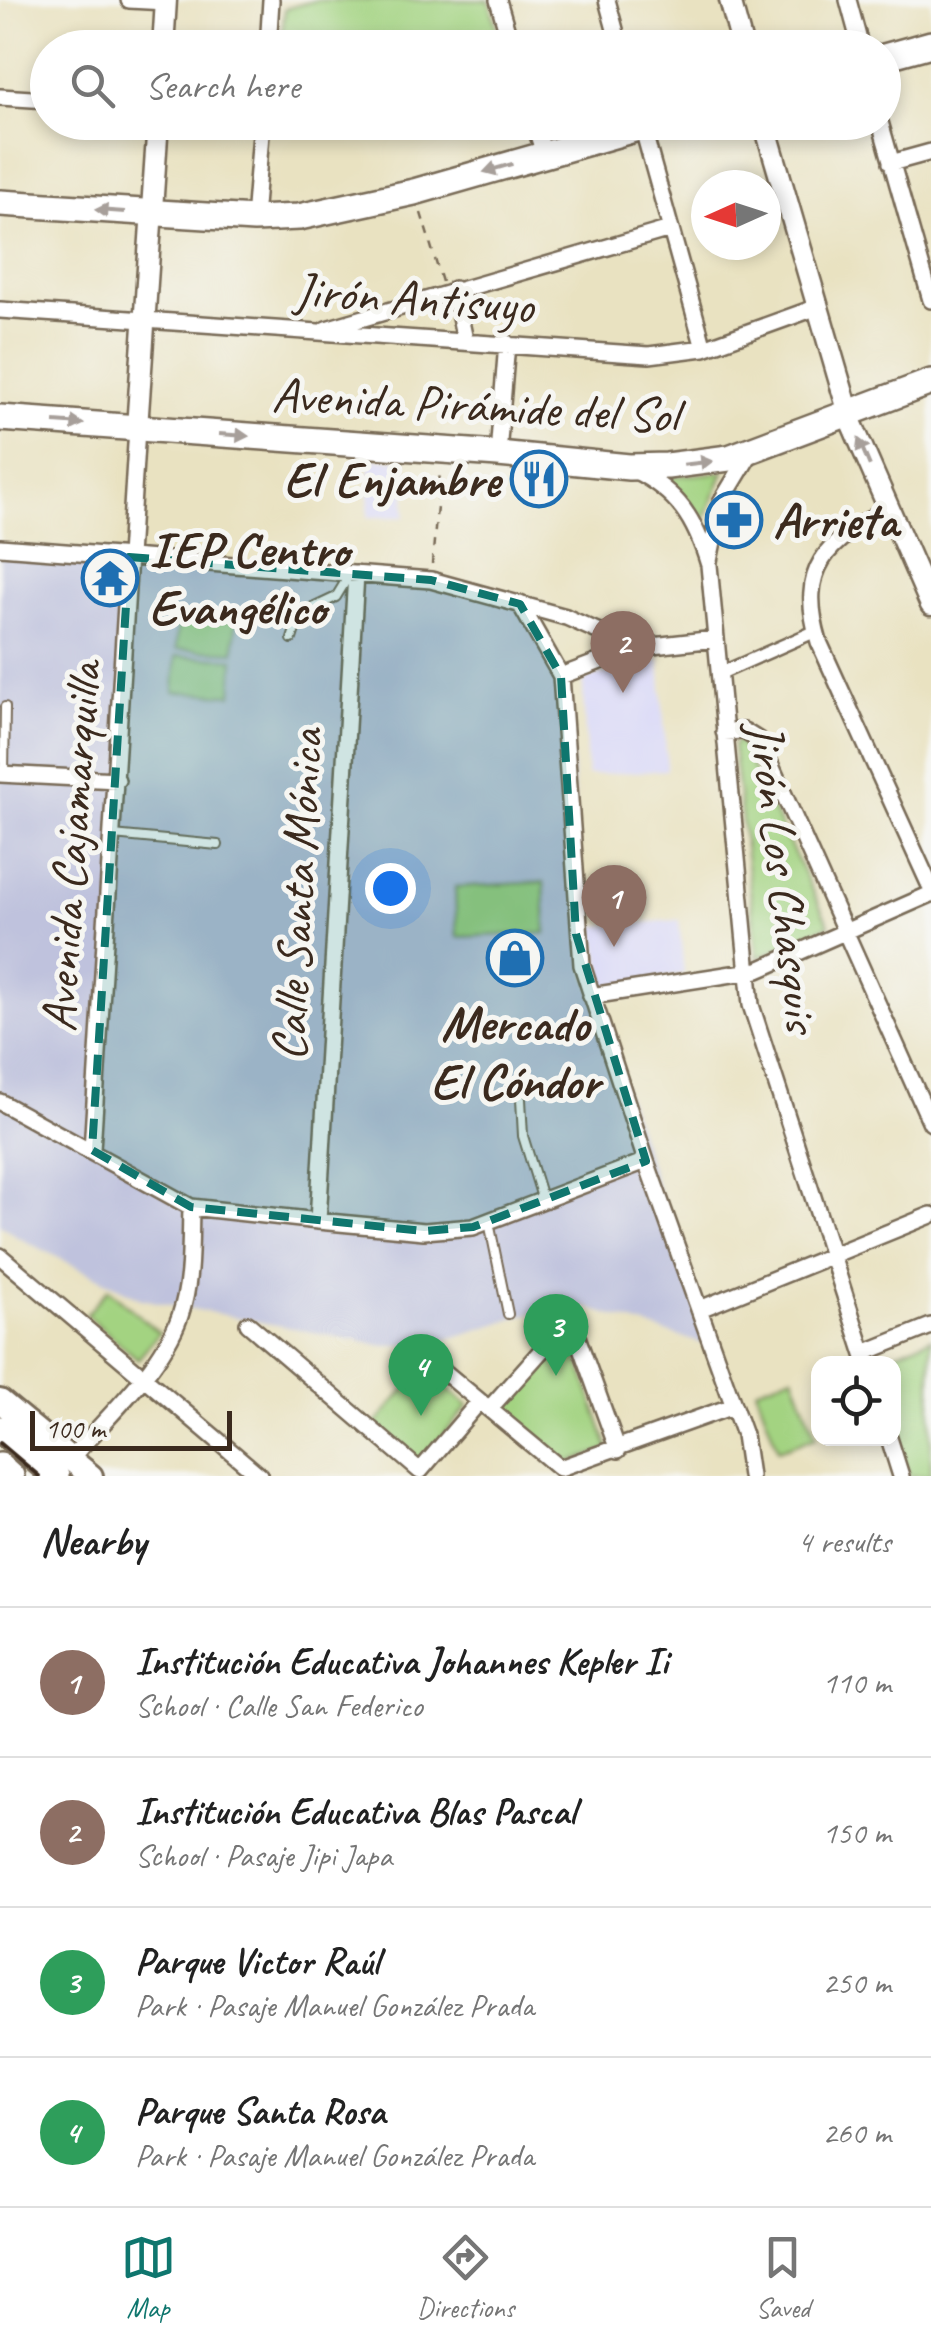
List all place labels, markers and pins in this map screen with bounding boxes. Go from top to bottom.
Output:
place label: El Enjambre [284,448,503,511]
restaurant icon: El Enjambre [509,449,569,509]
place label: Arrieta [773,489,902,552]
pharmacy icon: Arrieta [704,490,764,550]
place label: IEP Centro Evangélico [149,518,354,639]
temple icon: IEP Centro Evangélico [80,548,140,608]
pin: 2 [590,610,656,693]
pin: 1 [582,864,646,947]
shop icon: Mercado El Cóndor [485,928,545,988]
place label: Mercado El Cóndor [431,992,604,1113]
pin: 3 [524,1294,588,1376]
pin: 4 [388,1334,454,1416]

